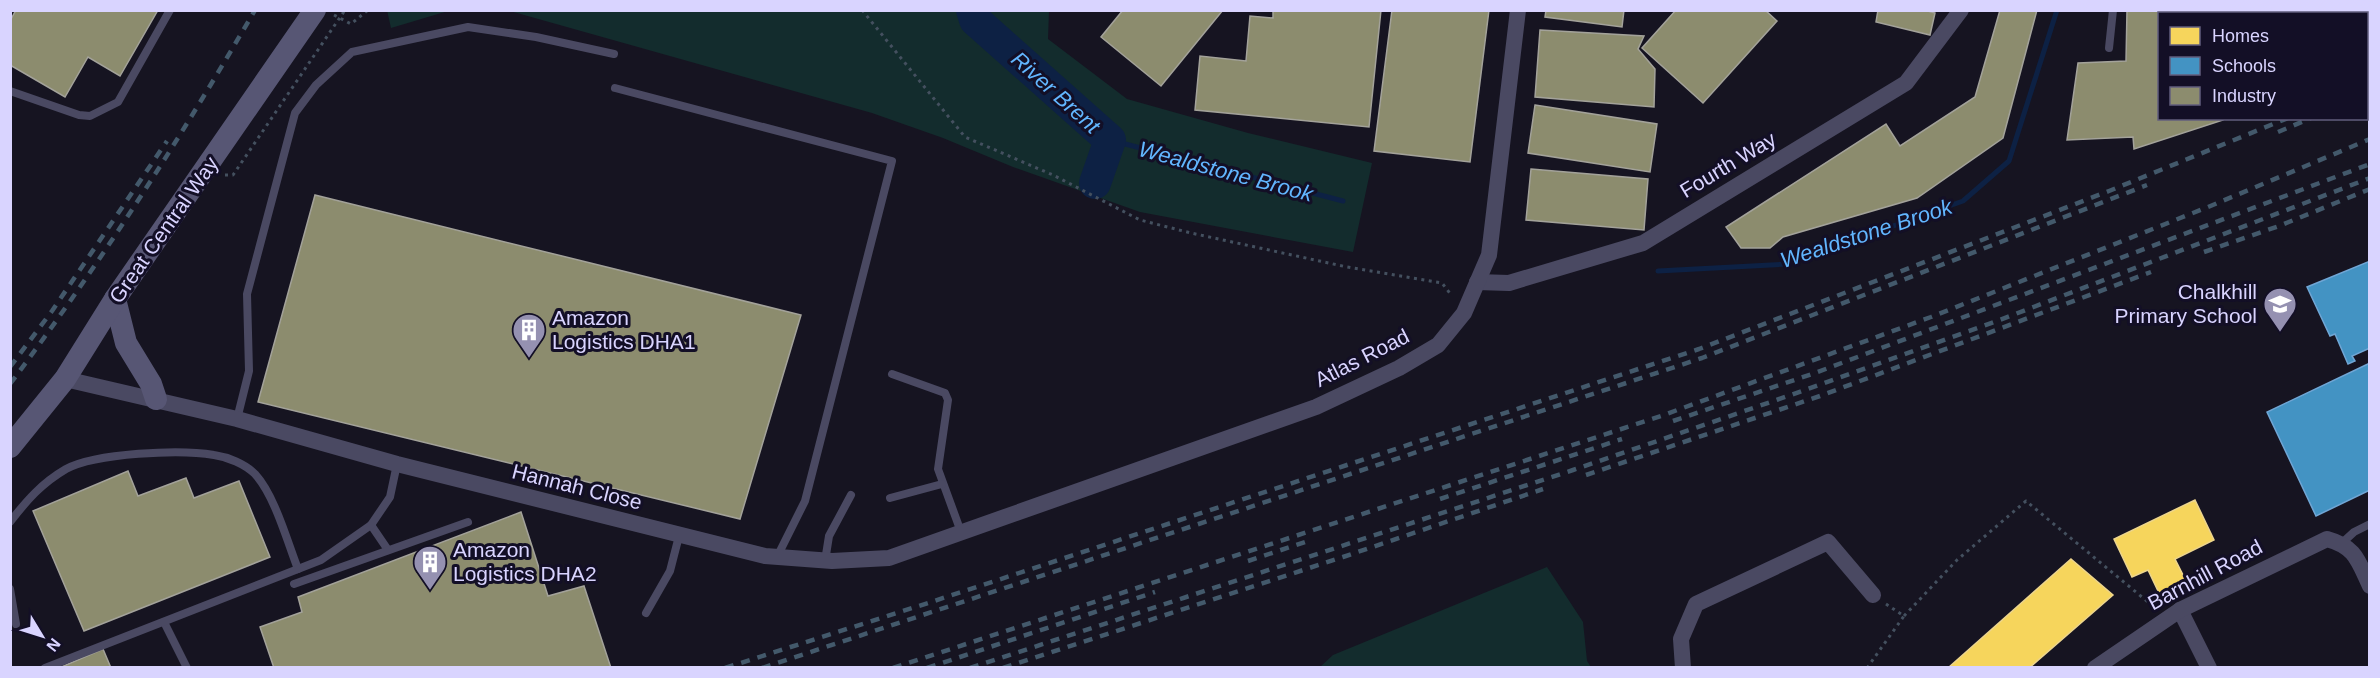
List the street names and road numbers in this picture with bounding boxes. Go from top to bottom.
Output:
street label: Fourth Way [1676,127,1780,202]
street label: Great Central Way [105,152,223,307]
street label: Atlas Road [1311,324,1413,391]
street label: Hannah Close [510,459,644,514]
street label: Barnhill Road [2144,535,2266,614]

